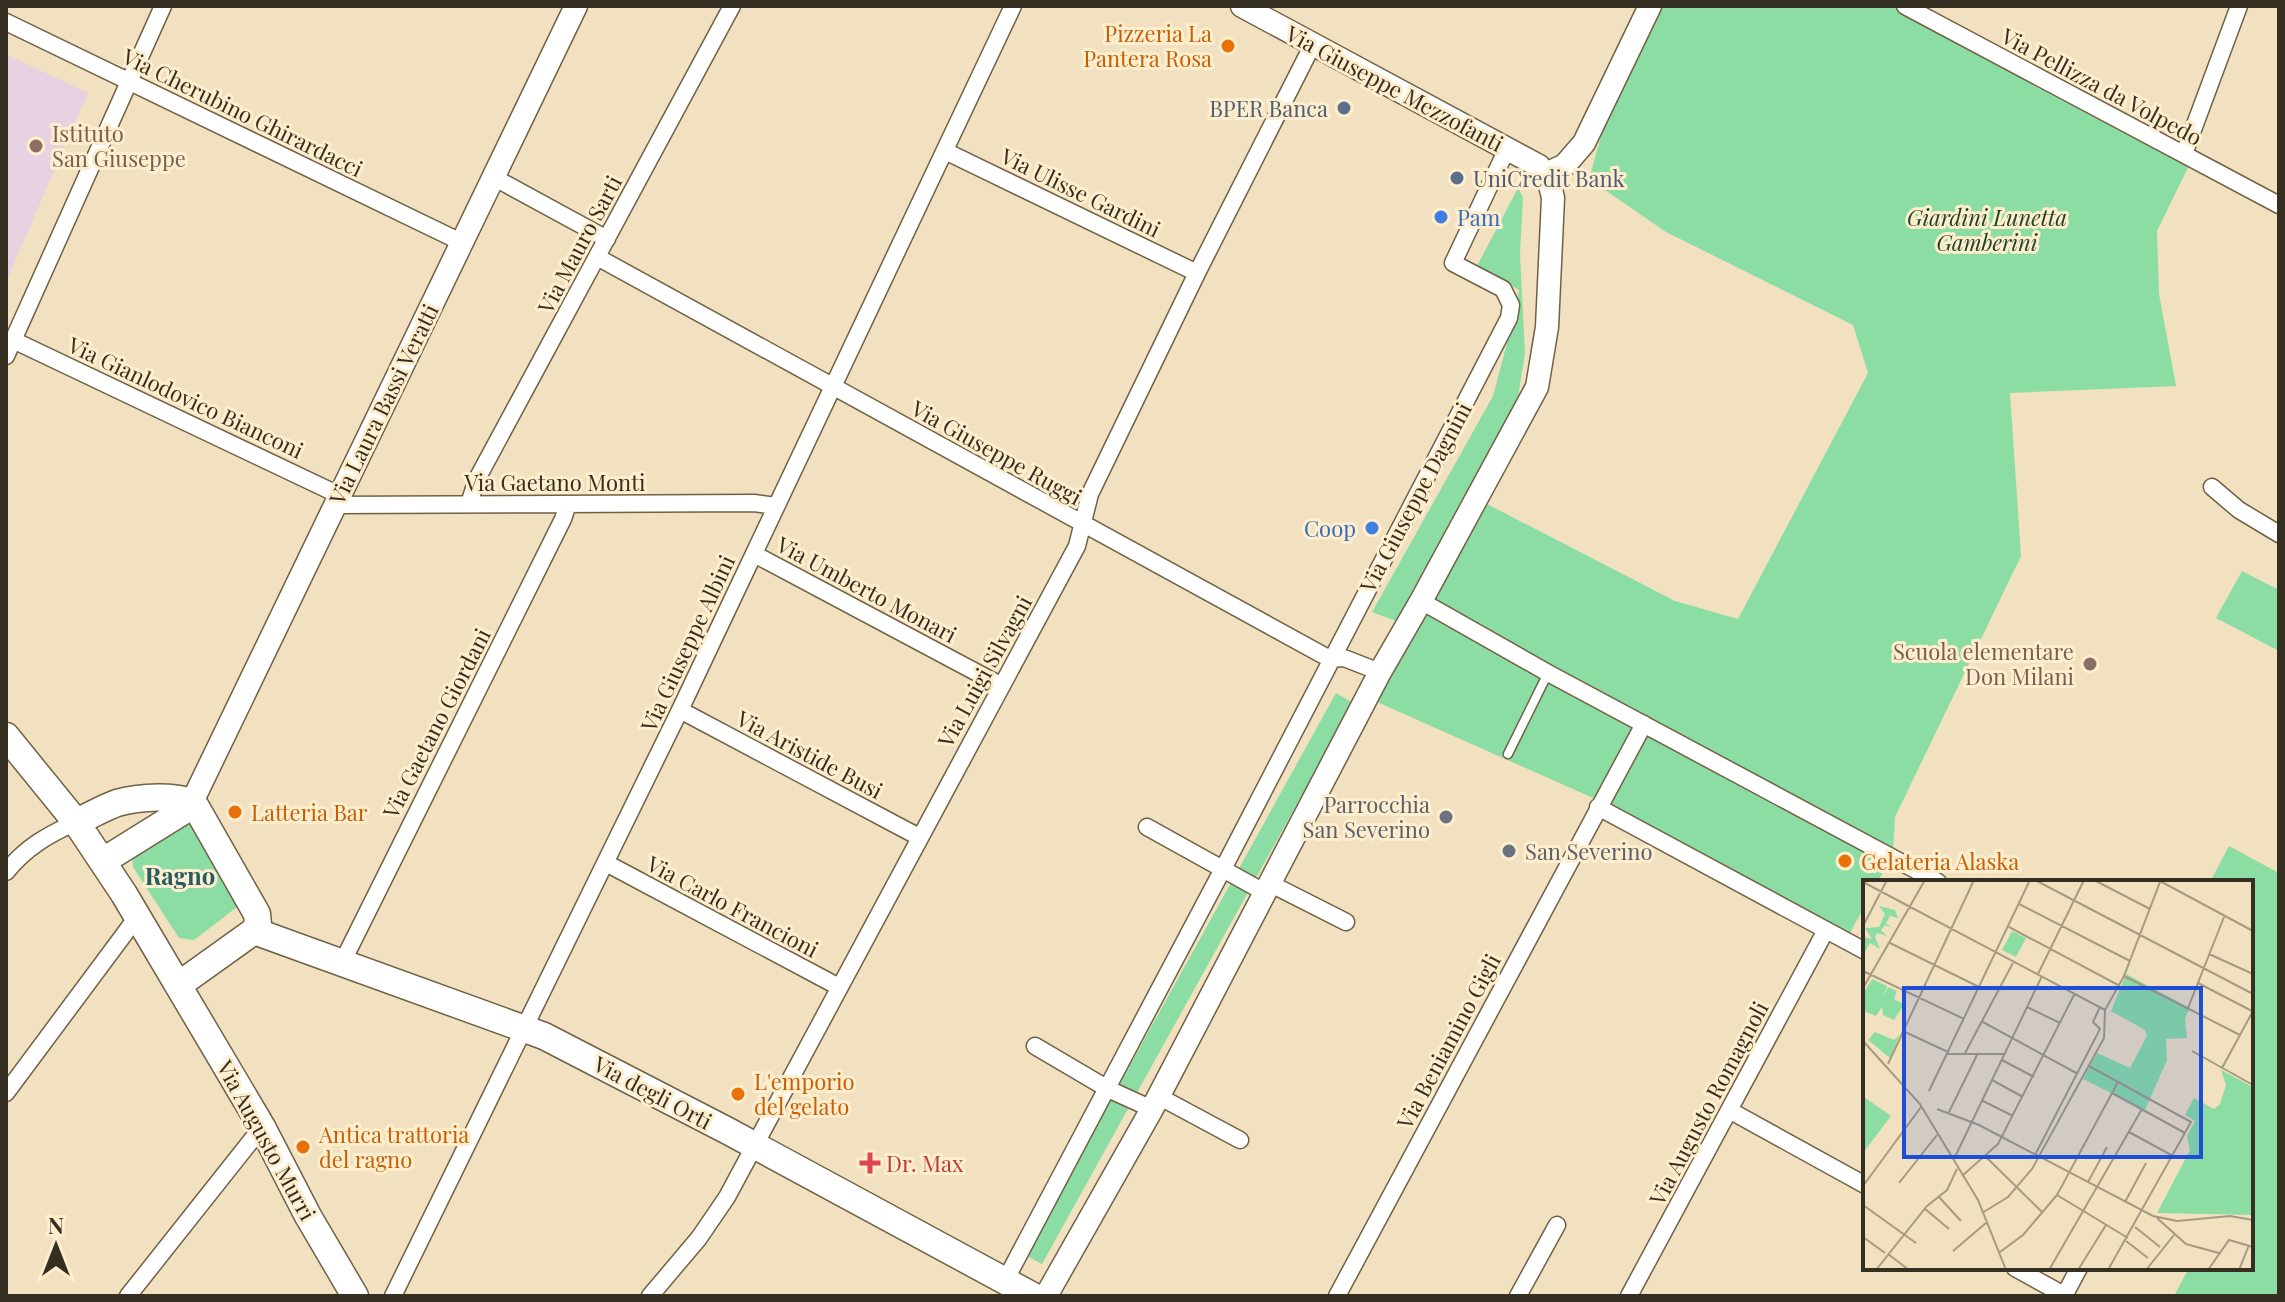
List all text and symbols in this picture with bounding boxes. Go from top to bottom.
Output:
street label: Via Giuseppe Mezzofanti [1280,17,1509,158]
place label: Pizzeria La Pantera Rosa [1083,18,1212,73]
street label: Via Pellizza da Volpedo [1995,20,2208,152]
marker: Pizzeria La Pantera Rosa [1219,37,1237,55]
street label: Via Cherubino Ghirardacci [117,40,368,183]
place label: BPER Banca [1209,93,1328,123]
marker: BPER Banca [1335,99,1353,117]
place label: Istituto San Giuseppe [52,118,186,173]
marker: Istituto San Giuseppe [27,137,45,155]
street label: Via Ulisse Gardini [995,140,1166,244]
place label: UniCredit Bank [1473,163,1625,193]
marker: UniCredit Bank [1448,169,1466,187]
street label: Via Mauro Sarti [530,170,628,319]
place label: Pam [1457,202,1501,232]
park label: Giardini Lunetta Gamberini [1907,202,2067,257]
marker: Pam [1432,208,1450,226]
street label: Via Laura Bassi Veratti [321,299,445,510]
street label: Via Gianlodovico Bianconi [62,329,309,465]
street label: Via Giuseppe Ruggi [906,392,1088,511]
street label: Via Giuseppe Dagnini [1352,397,1478,598]
street label: Via Gaetano Monti [464,467,645,497]
place label: Coop [1304,513,1356,543]
marker: Coop [1363,519,1381,537]
street label: Via Umberto Monari [771,528,962,649]
street label: Via Giuseppe Albini [633,550,741,737]
street label: Via Luigi Silvagni [929,590,1038,753]
street label: Via Gaetano Giordani [375,623,497,824]
place label: Scuola elementare Don Milani [1893,636,2074,691]
marker: Scuola elementare Don Milani [2081,655,2099,673]
street label: Via Aristide Busi [731,702,888,805]
place label: Parrocchia San Severino [1303,789,1430,844]
place label: Latteria Bar [251,797,368,827]
marker: Latteria Bar [226,803,244,821]
marker: Parrocchia San Severino [1437,808,1455,826]
place label: San Severino [1525,836,1653,866]
marker: San Severino [1500,842,1518,860]
place label: Gelateria Alaska [1861,846,2019,876]
street label: Via Carlo Francioni [641,848,824,964]
marker: Gelateria Alaska [1836,852,1854,870]
district label: Ragno [145,859,215,891]
inset map [1863,880,2253,1270]
street label: Via Beniamino Gigli [1389,948,1507,1135]
street label: Via Augusto Romagnoli [1641,996,1774,1211]
street label: Via degli Orti [588,1048,717,1136]
street label: Via Augusto Murri [210,1054,323,1225]
place label: L'emporio del gelato [754,1066,855,1121]
marker: L'emporio del gelato [729,1085,747,1103]
place label: Antica trattoria del ragno [318,1119,469,1174]
marker: Antica trattoria del ragno [294,1138,312,1156]
place label: Dr. Max [886,1148,964,1178]
marker: Dr. Max [861,1154,879,1172]
north arrow [16,1206,96,1286]
text: N [48,1210,64,1240]

